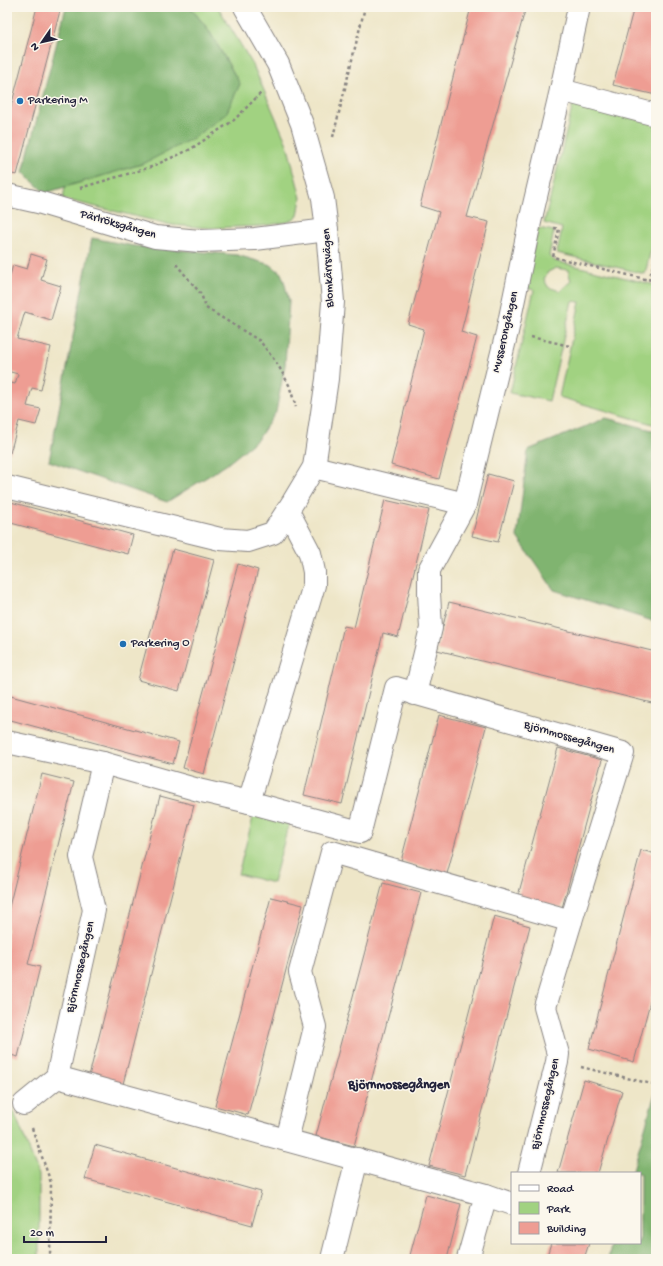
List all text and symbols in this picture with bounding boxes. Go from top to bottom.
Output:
north arrow [22,22,62,62]
text: N [28,40,42,53]
place label: Parkering M [27,94,88,108]
marker: Parkering M [15,96,25,106]
street label: Pärlröksgången [77,207,158,243]
street label: Blomkärrsvägen [320,228,338,309]
street label: Musserongången [490,290,522,374]
place label: Parkering O [130,637,190,651]
marker: Parkering O [118,639,128,649]
street label: Björnmossegången [521,718,616,758]
street label: Björnmossegången [63,920,98,1015]
street label: Björnmossegången [528,1057,563,1152]
district label: Björnmossegången [347,1077,450,1093]
legend [511,1172,641,1244]
text: Road [547,1183,574,1197]
text: Park [546,1203,572,1217]
scale bar [24,1218,106,1244]
text: Building [546,1223,586,1237]
text: 20 m [30,1227,55,1241]

